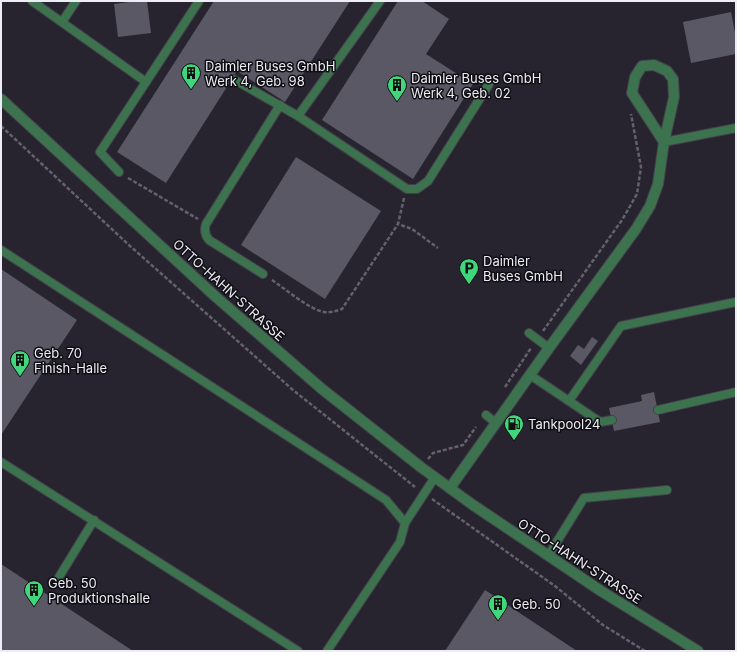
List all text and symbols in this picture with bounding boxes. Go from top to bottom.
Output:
place label: Daimler Buses GmbH Werk 4, Geb. 98 [205,58,335,89]
building icon: Daimler Buses GmbH Werk 4, Geb. 98 [180,62,202,90]
place label: Daimler Buses GmbH Werk 4, Geb. 02 [411,70,541,101]
building icon: Daimler Buses GmbH Werk 4, Geb. 02 [386,74,408,102]
street label: OTTO-HAHN-STRASSE [170,236,288,344]
place label: Daimler Buses GmbH [483,253,563,284]
parking icon: Daimler Buses GmbH [458,257,480,285]
place label: Geb. 70 Finish-Halle [34,345,107,376]
building icon: Geb. 70 Finish-Halle [9,349,31,377]
fuel station icon: Tankpool24 [503,413,525,441]
place label: Tankpool24 [528,416,600,432]
street label: OTTO-HAHN-STRASSE [515,515,645,607]
place label: Geb. 50 Produktionshalle [48,575,150,606]
building icon: Geb. 50 Produktionshalle [23,579,45,607]
building icon: Geb. 50 [487,593,509,621]
place label: Geb. 50 [512,596,561,612]

